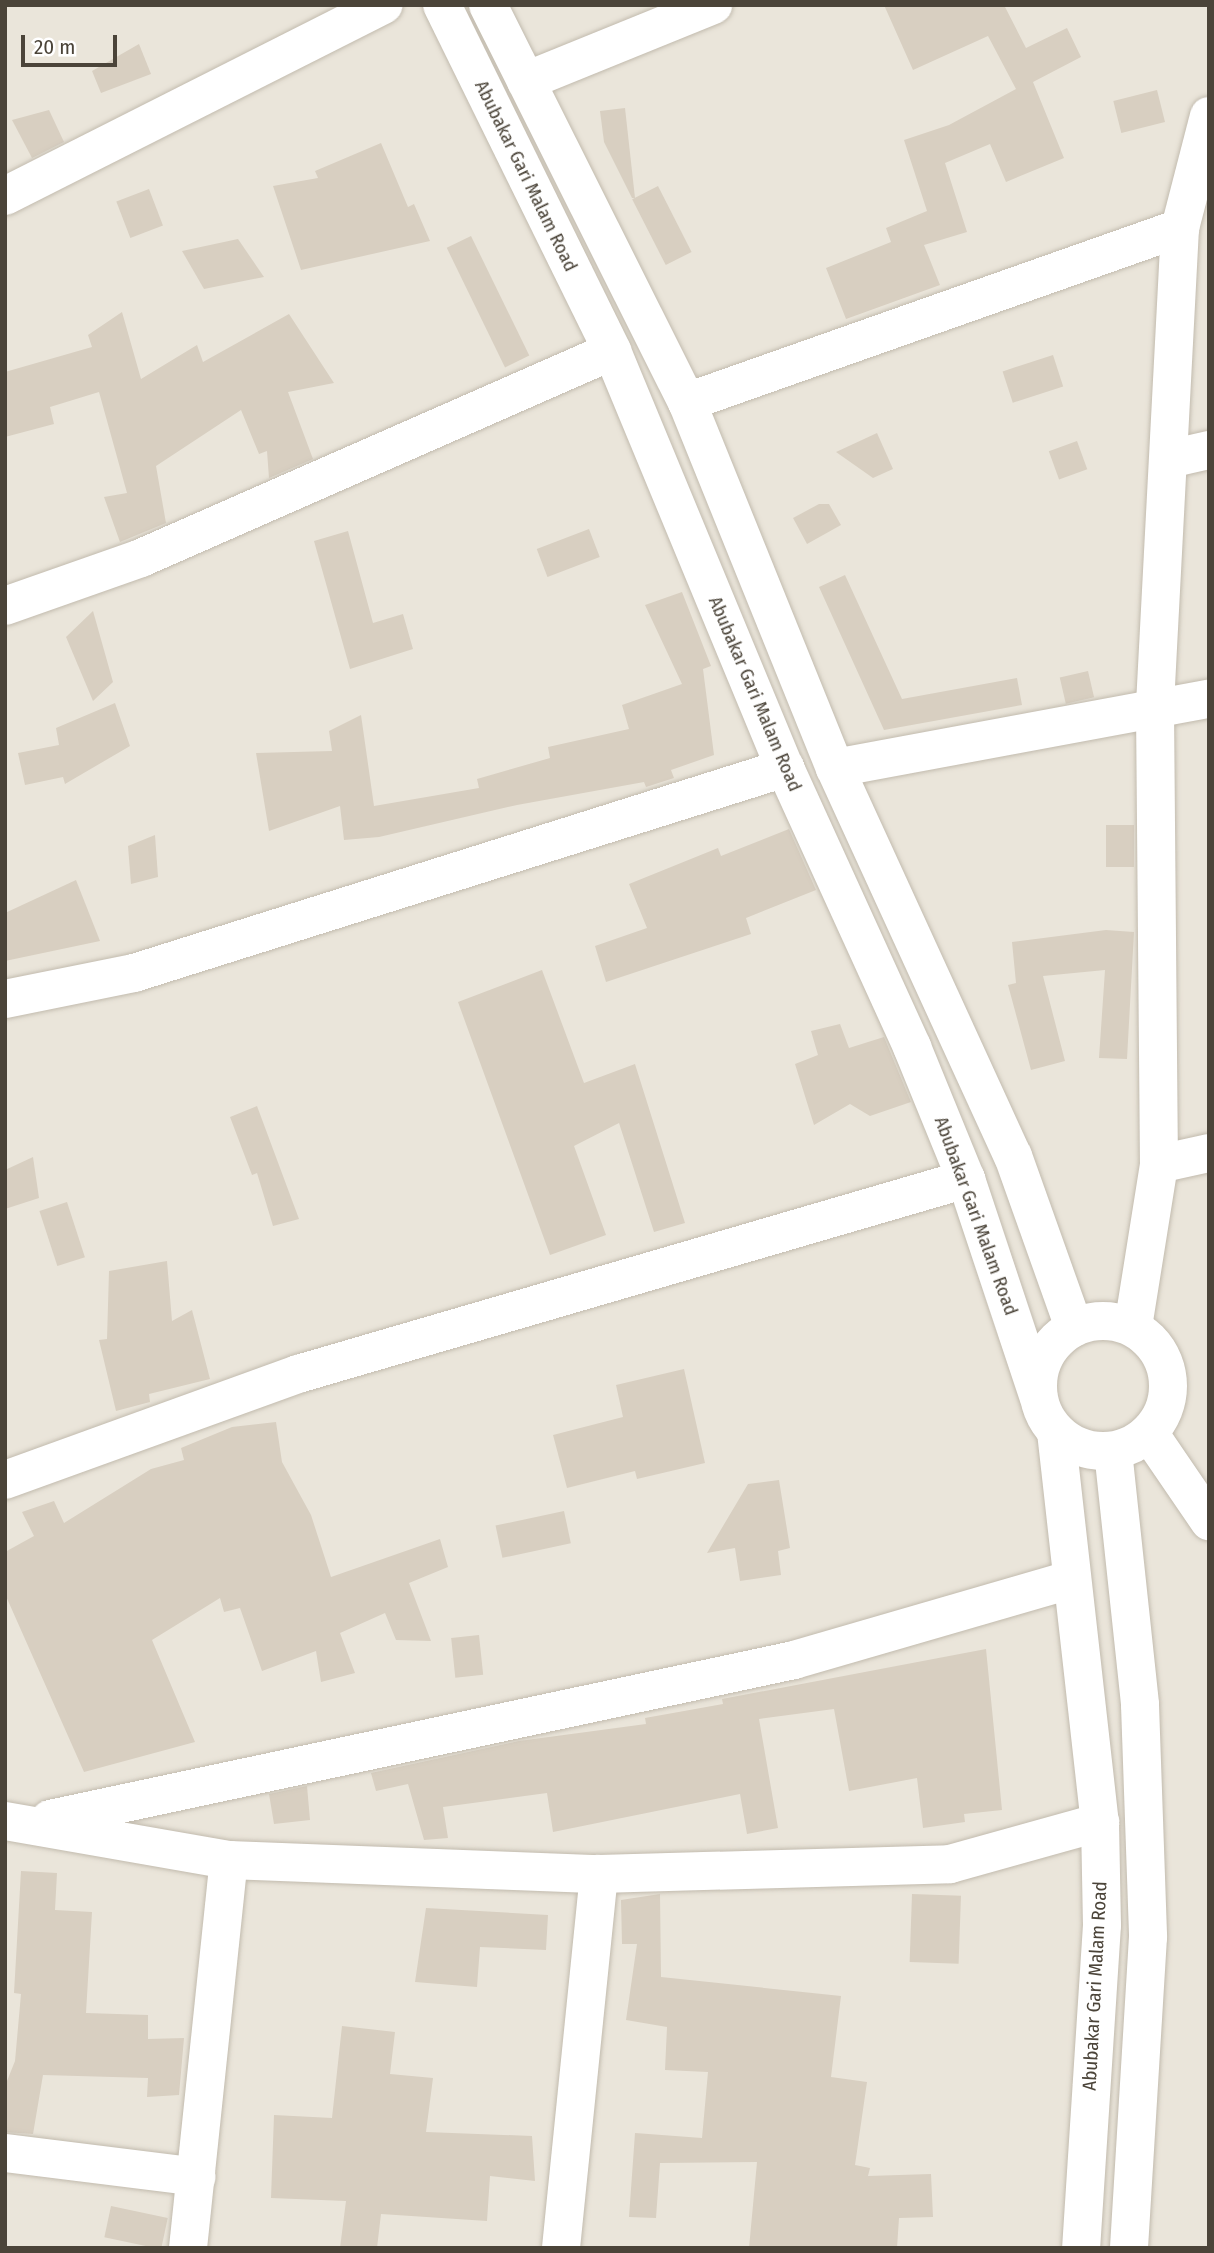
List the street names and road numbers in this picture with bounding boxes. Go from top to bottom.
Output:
street label: Abubakar Gari Malam Road [470,77,582,275]
street label: Abubakar Gari Malam Road [704,593,806,795]
street label: Abubakar Gari Malam Road [929,1114,1023,1318]
street label: Abubakar Gari Malam Road [1078,1881,1112,2091]

